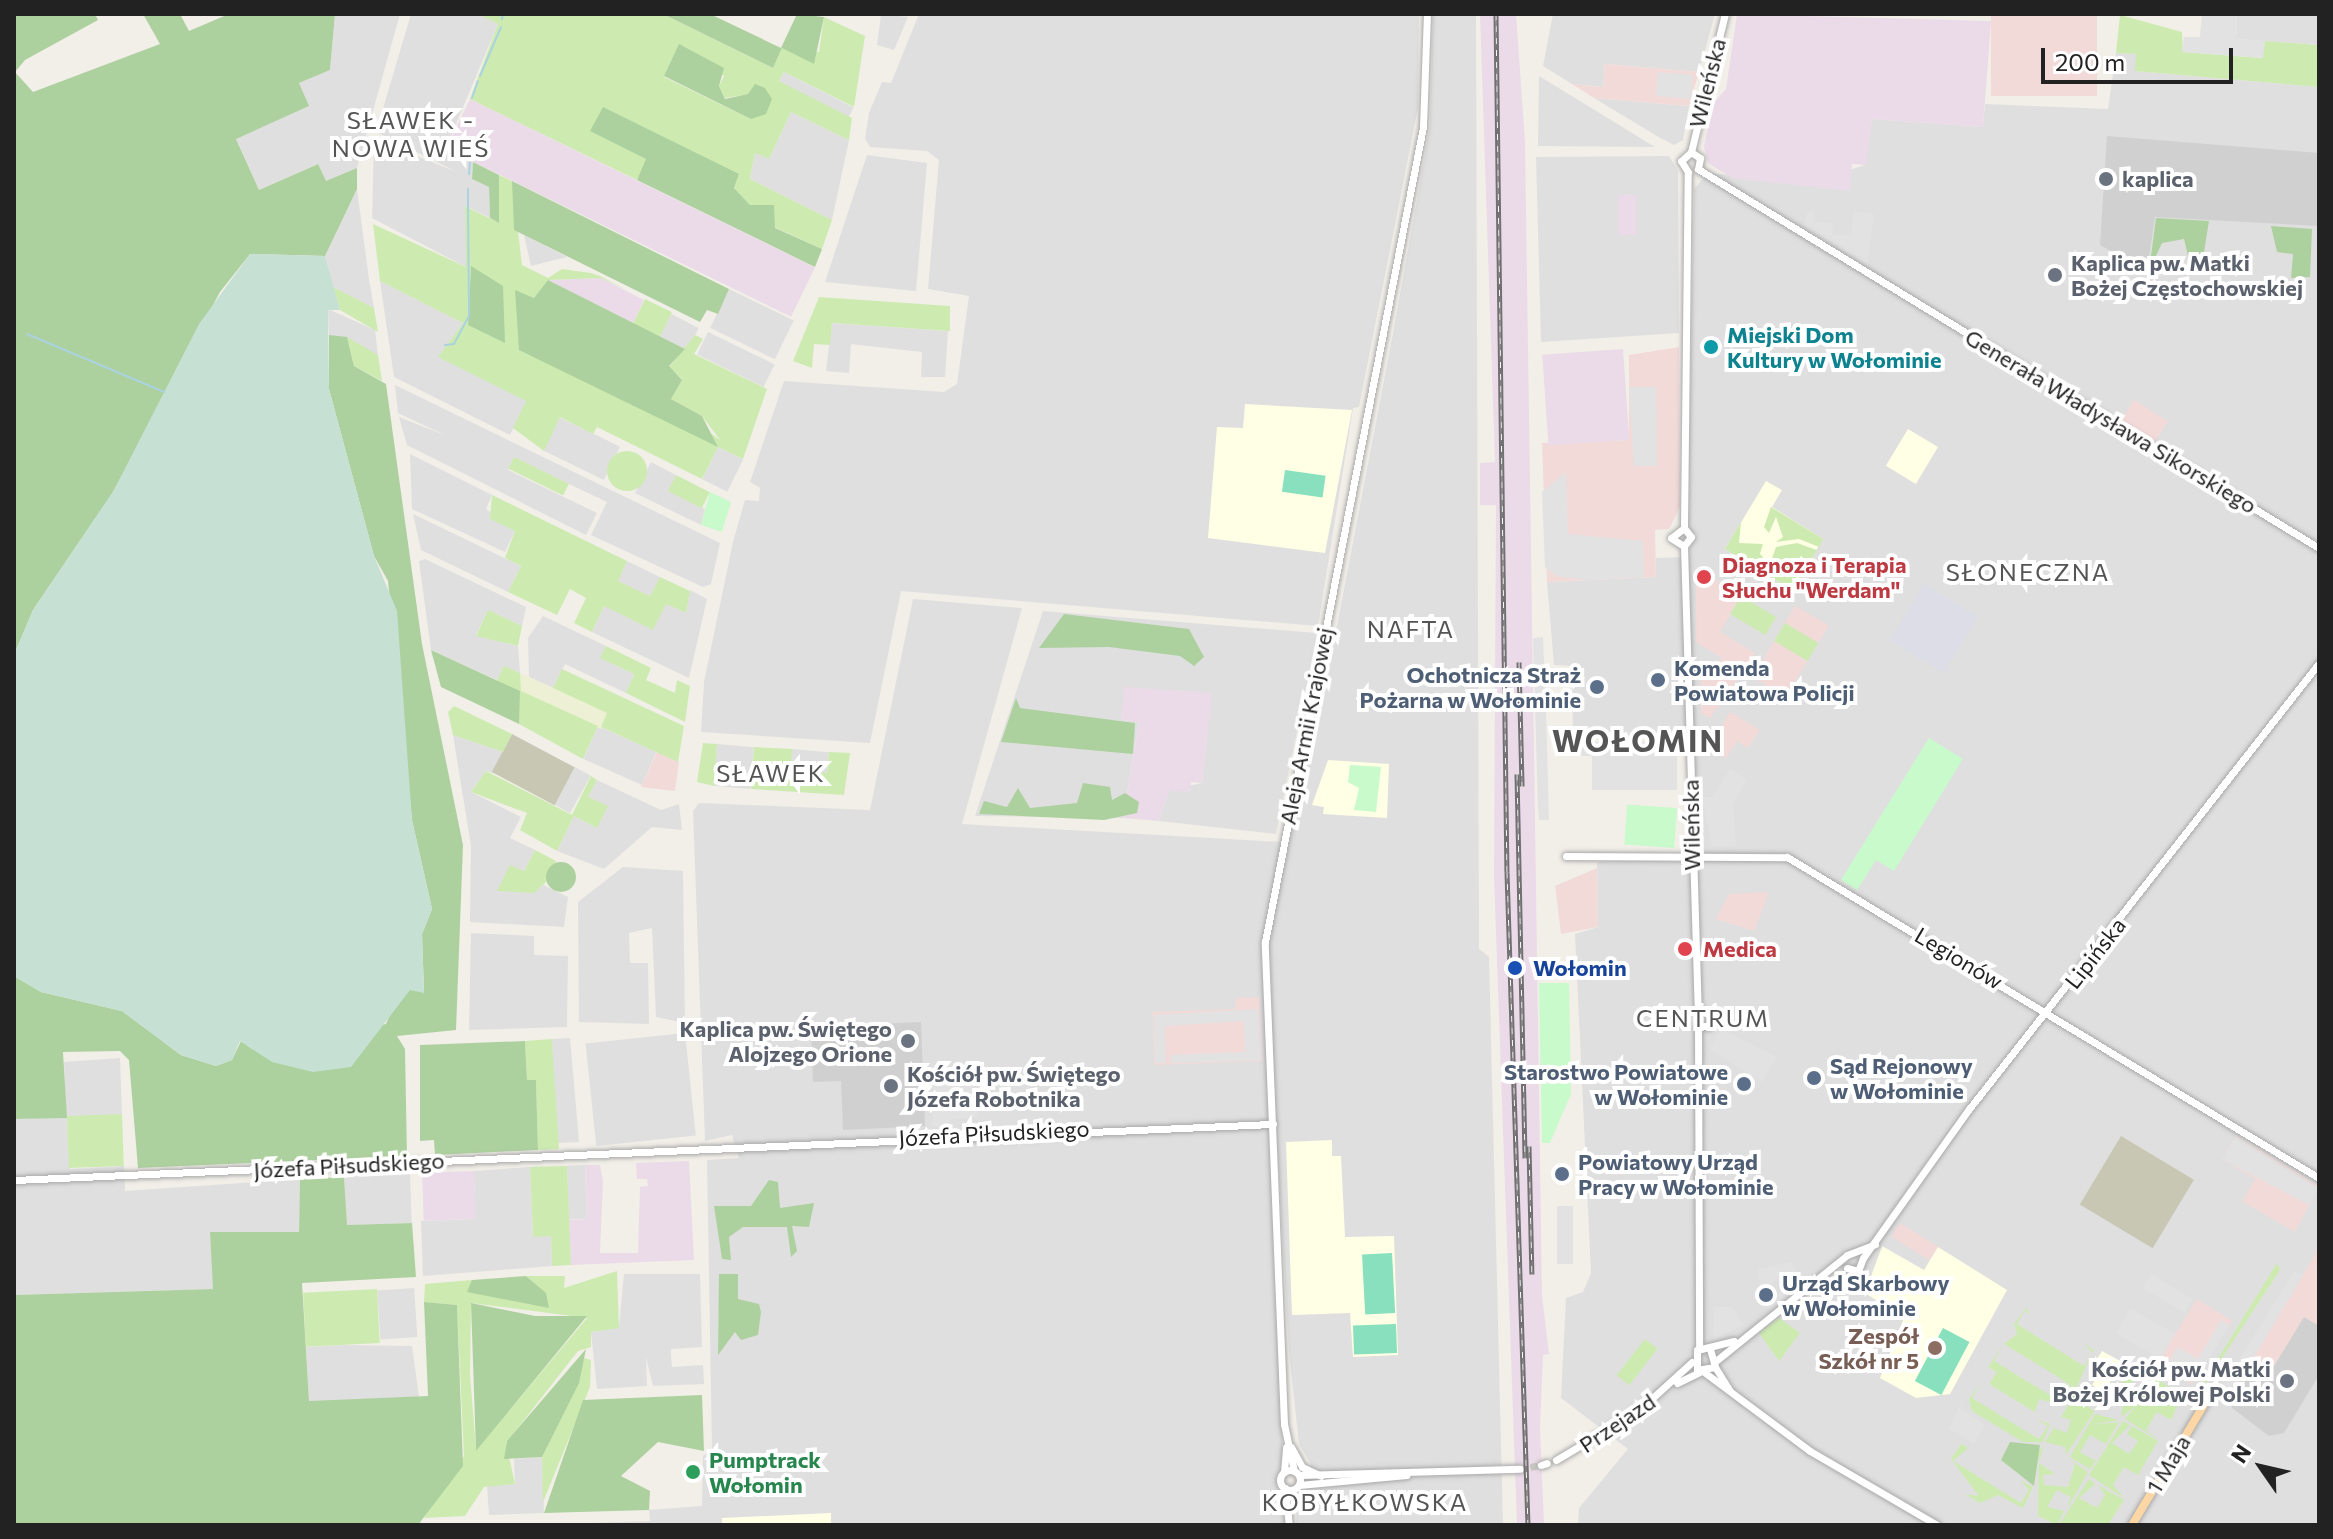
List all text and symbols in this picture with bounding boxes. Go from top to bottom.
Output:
scale bar [2045,32,2237,82]
street label: Wileńska [1683,35,1731,131]
text: 200 m [2055,47,2125,76]
district label: SŁAWEK - NOWA WIEŚ [332,106,490,162]
place label: kaplica [2122,166,2194,192]
marker: kaplica [2097,170,2115,188]
place label: Kaplica pw. Matki Bożej Częstochowskiej [2071,249,2303,300]
marker: Kaplica pw. Matki Bożej Częstochowskiej [2046,266,2064,284]
place label: Miejski Dom Kultury w Wołominie [1727,321,1942,372]
street label: Generała Władysława Sikorskiego [1961,323,2261,519]
marker: Miejski Dom Kultury w Wołominie [1702,338,1720,356]
place label: Diagnoza i Terapia Słuchu "Werdam" [1722,551,1907,602]
district label: SŁONECZNA [1946,558,2110,586]
marker: Diagnoza i Terapia Słuchu "Werdam" [1693,566,1715,588]
district label: NAFTA [1367,615,1455,643]
street label: Aleja Armii Krajowej [1274,625,1338,827]
place label: Komenda Powiatowa Policji [1674,654,1855,706]
place label: Ochotnicza Straż Pożarna w Wołominie [1360,661,1581,712]
marker: Komenda Powiatowa Policji [1649,671,1667,689]
marker: Ochotnicza Straż Pożarna w Wołominie [1588,678,1606,696]
district label: WOŁOMIN [1552,722,1724,758]
district label: SŁAWEK [716,759,826,787]
street label: Wileńska [1677,779,1705,871]
street label: Lipińska [2059,912,2131,994]
street label: Legionów [1910,921,2008,995]
place label: Medica [1703,936,1777,962]
marker: Medica [1674,938,1696,960]
place label: Wołomin [1533,955,1627,981]
marker: Wołomin [1504,957,1526,979]
district label: CENTRUM [1636,1004,1770,1032]
place label: Kaplica pw. Świętego Alojzego Orione [679,1015,892,1066]
marker: Kaplica pw. Świętego Alojzego Orione [899,1032,917,1050]
place label: Sąd Rejonowy w Wołominie [1830,1052,1973,1104]
place label: Starostwo Powiatowe w Wołominie [1504,1058,1728,1110]
place label: Kościół pw. Świętego Józefa Robotnika [907,1060,1121,1112]
marker: Sąd Rejonowy w Wołominie [1805,1069,1823,1087]
marker: Starostwo Powiatowe w Wołominie [1735,1075,1753,1093]
marker: Kościół pw. Świętego Józefa Robotnika [882,1077,900,1095]
street label: Józefa Piłsudskiego [898,1115,1090,1151]
street label: Józefa Piłsudskiego [253,1147,445,1183]
place label: Powiatowy Urząd Pracy w Wołominie [1578,1148,1773,1200]
marker: Powiatowy Urząd Pracy w Wołominie [1553,1165,1571,1183]
place label: Urząd Skarbowy w Wołominie [1782,1269,1950,1320]
marker: Urząd Skarbowy w Wołominie [1757,1286,1775,1304]
place label: Zespół Szkół nr 5 [1818,1322,1919,1374]
marker: Zespół Szkół nr 5 [1926,1339,1944,1357]
place label: Kościół pw. Matki Bożej Królowej Polski [2052,1355,2271,1406]
marker: Kościół pw. Matki Bożej Królowej Polski [2278,1372,2296,1390]
street label: Przejazd [1574,1388,1660,1458]
north arrow [2221,1427,2301,1507]
street label: 1 Maja [2140,1430,2196,1498]
text: N [2225,1439,2256,1468]
place label: Pumptrack Wołomin [709,1446,821,1498]
marker: Pumptrack Wołomin [684,1463,702,1481]
district label: KOBYŁKOWSKA [1262,1488,1468,1516]

